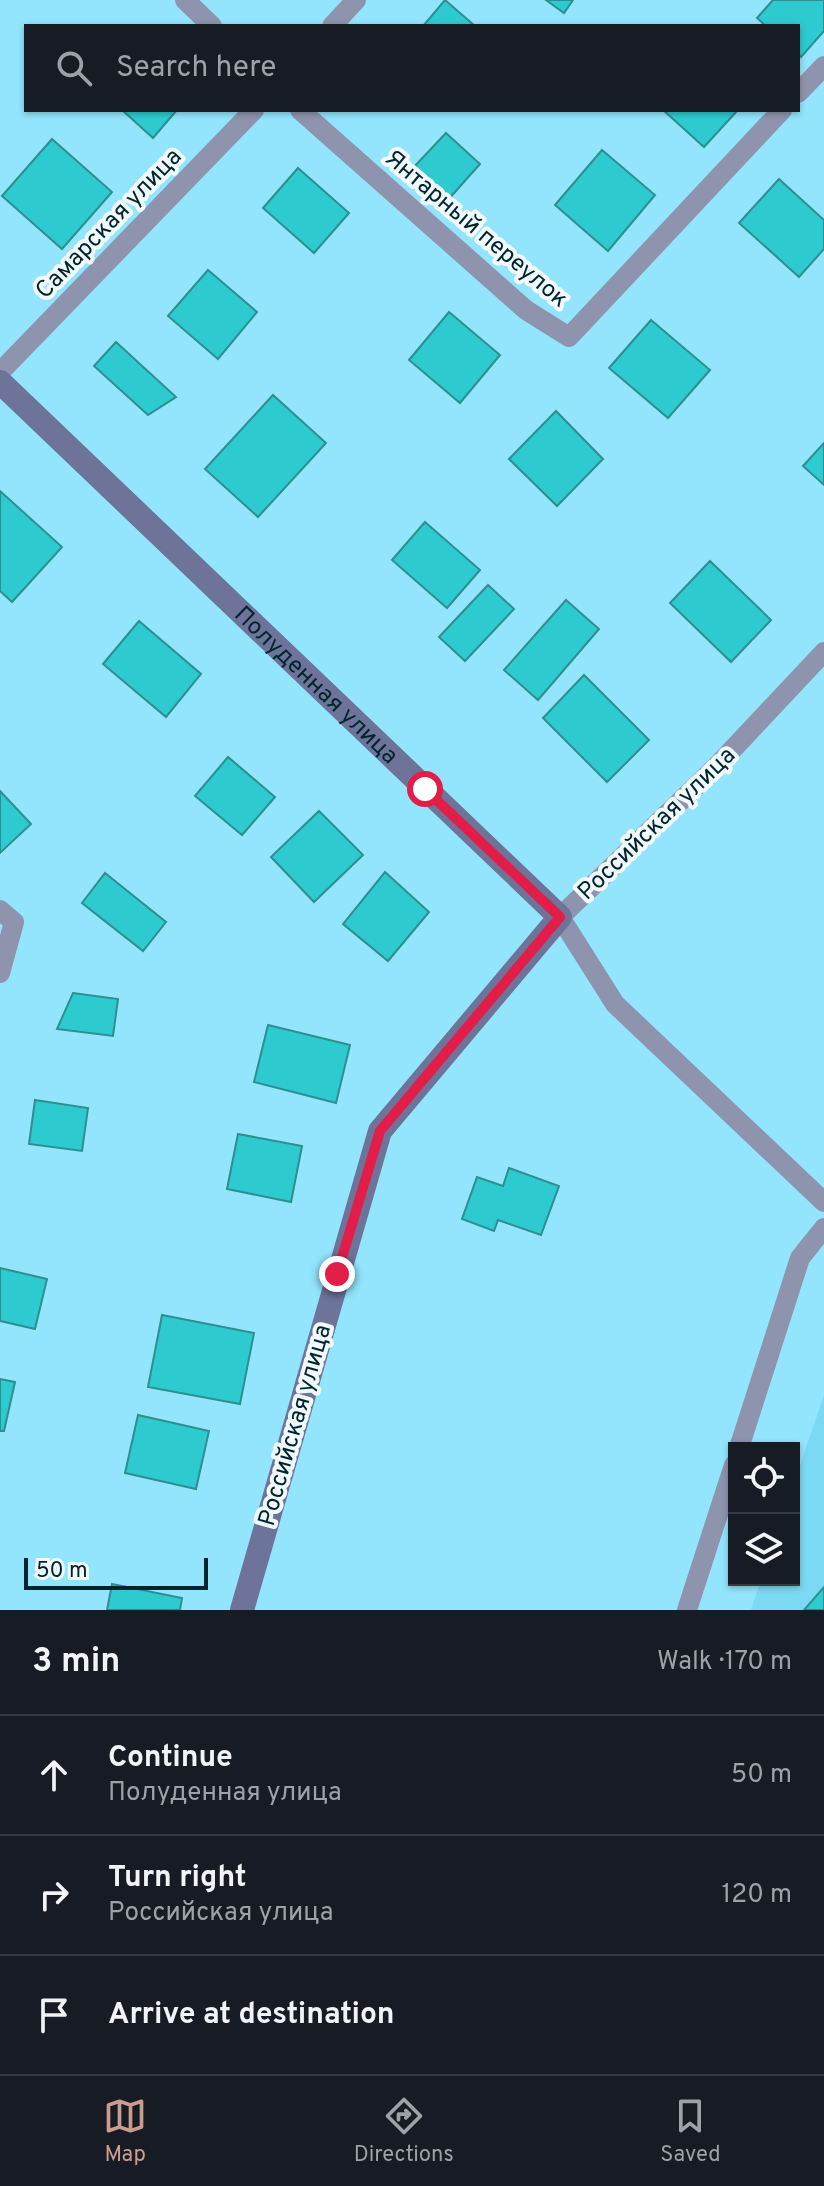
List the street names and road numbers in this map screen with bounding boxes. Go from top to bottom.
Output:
street label: Самарская улица [30,143,189,306]
street label: Янтарный переулок [378,144,574,315]
street label: Полуденная улица [227,601,404,771]
street label: Российская улица [572,741,743,908]
street label: Российская улица [253,1321,339,1530]

